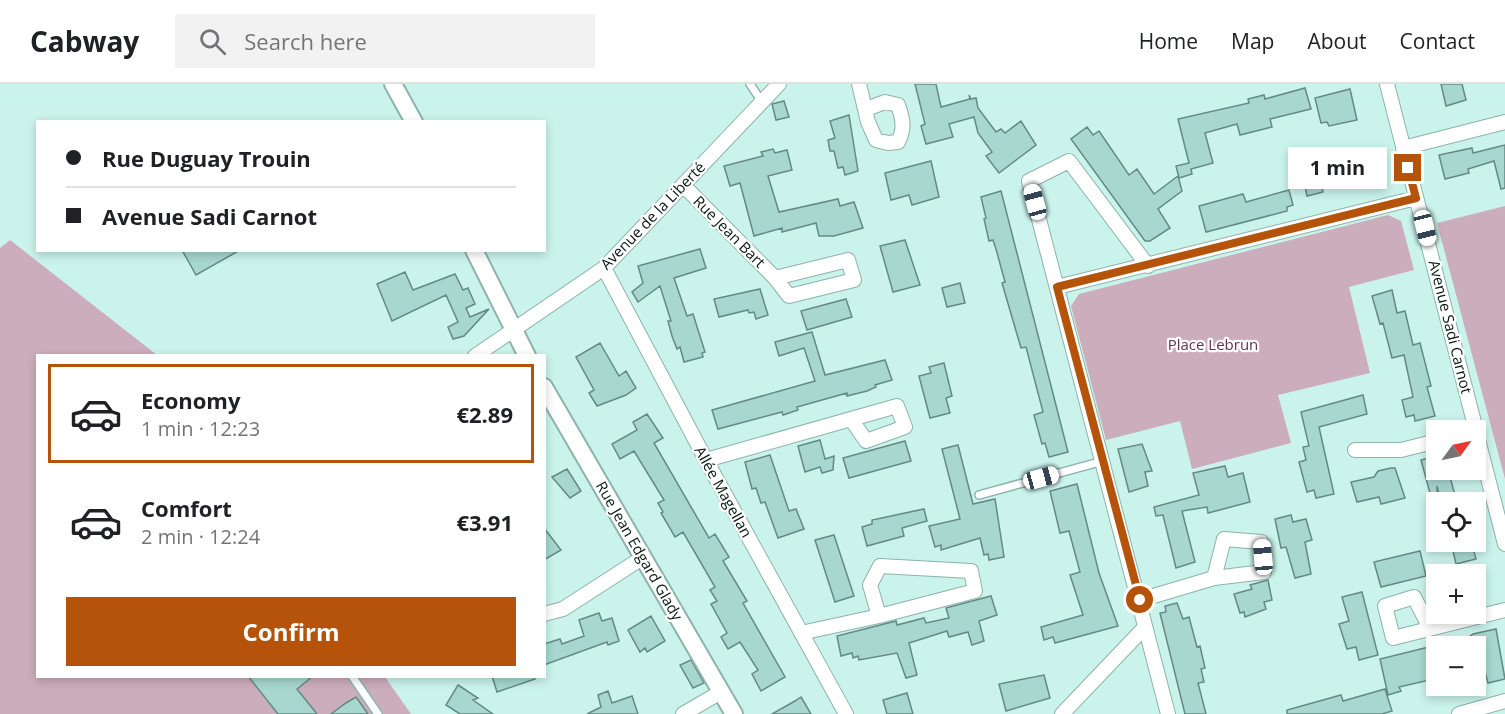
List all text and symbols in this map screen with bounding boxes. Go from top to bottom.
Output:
search box [175,14,595,68]
text: Cabway [30,22,139,60]
icon: search [196,25,229,58]
text: Search here [244,26,367,56]
text: Home [1139,27,1198,55]
text: Map [1231,27,1274,55]
text: About [1307,27,1367,55]
text: Contact [1400,27,1475,55]
text: Rue Duguay Trouin [102,143,311,173]
callout: 1 min [1288,147,1387,189]
text: 1 min [1310,154,1365,181]
route end [1394,154,1421,181]
street label: Avenue de la Liberté [596,157,709,274]
car [1022,182,1048,222]
street label: Rue Jean Bart [689,191,770,272]
text: Avenue Sadi Carnot [102,201,317,231]
car [1412,208,1438,248]
street label: Avenue Sadi Carnot [1425,258,1477,396]
park label: Place Lebrun [1168,334,1258,354]
text: Economy [141,385,240,415]
icon: car [69,387,123,441]
text: €2.89 [456,399,513,429]
text: 1 min · 12:23 [141,415,260,442]
north arrow [1426,420,1486,480]
map controls [1426,420,1486,696]
street label: Allée Magellan [691,442,757,541]
car [1021,465,1061,491]
street label: Rue Jean Edgard Glady [592,477,688,624]
button: locate [1426,492,1486,552]
text: Comfort [141,493,232,523]
icon: car [69,495,123,549]
text: €3.91 [456,507,513,537]
text: 2 min · 12:24 [141,523,260,550]
car [1252,538,1274,576]
button: + [1426,564,1486,624]
route start [1126,586,1153,613]
button: Confirm [66,597,516,666]
button: − [1426,636,1486,696]

